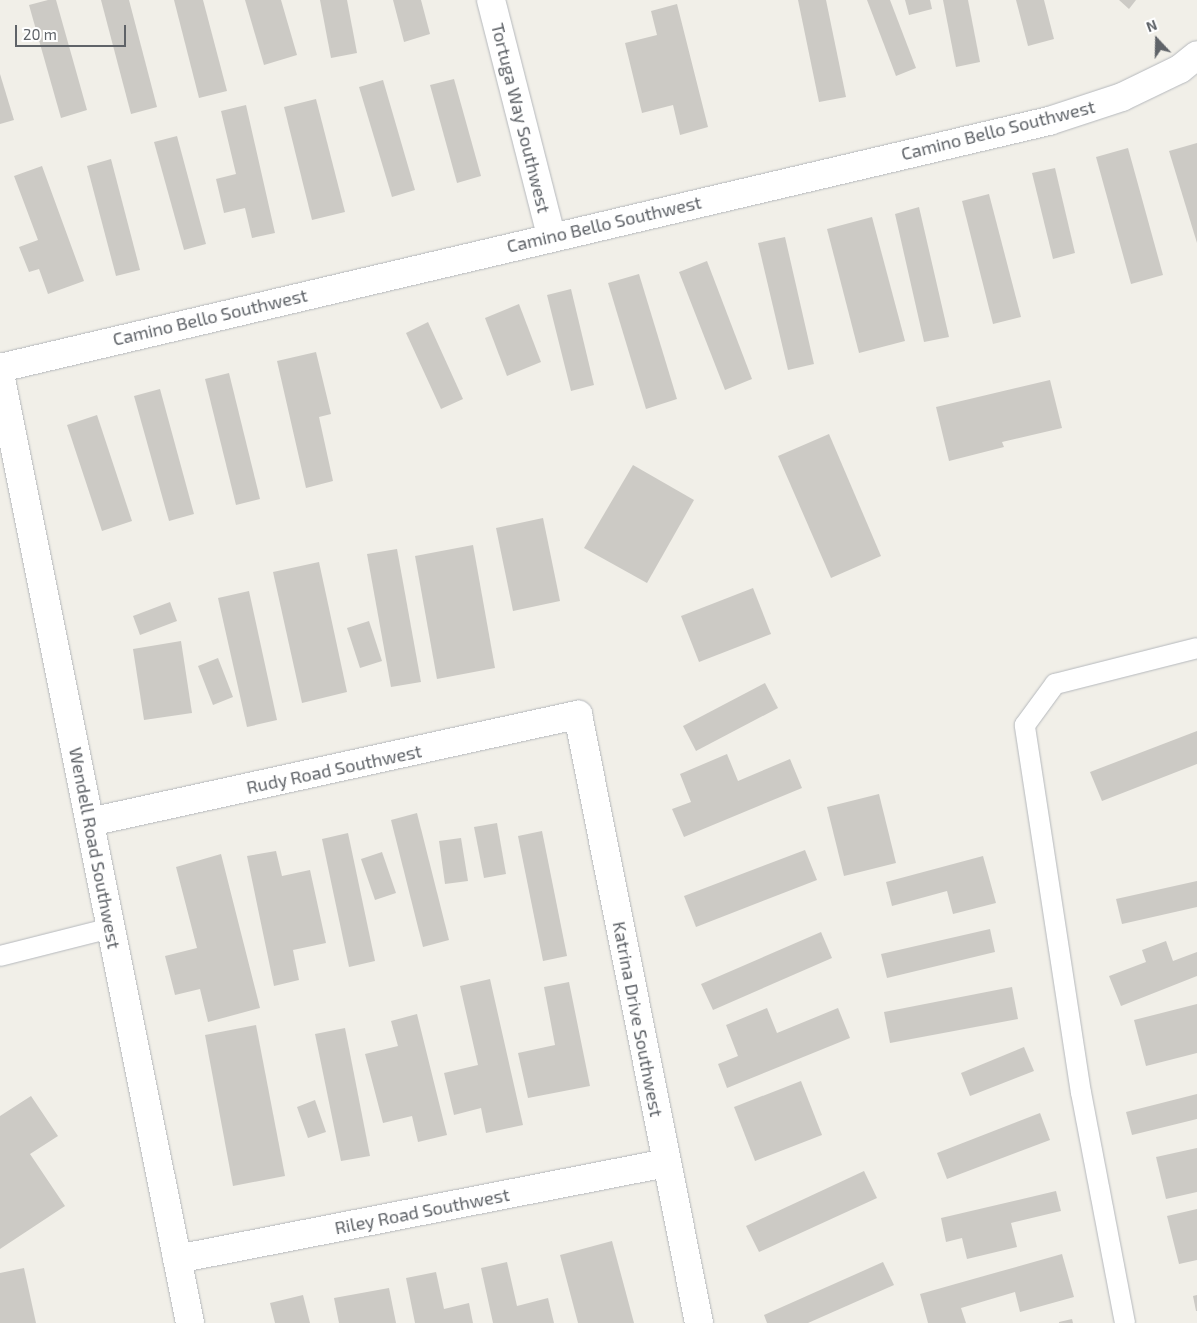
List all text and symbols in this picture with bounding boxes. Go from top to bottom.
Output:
scale bar [18,15,129,47]
north arrow [1132,15,1182,65]
text: N [1144,16,1159,35]
street label: Tortuga Way Southwest [487,21,555,215]
text: 20 m [23,25,57,43]
street label: Camino Bello Southwest [899,95,1097,165]
street label: Camino Bello Southwest [505,191,703,257]
street label: Camino Bello Southwest [111,284,309,350]
street label: Rudy Road Southwest [244,740,424,798]
street label: Wendell Road Southwest [65,745,125,951]
street label: Katrina Drive Southwest [608,920,668,1118]
street label: Riley Road Southwest [333,1183,511,1239]

